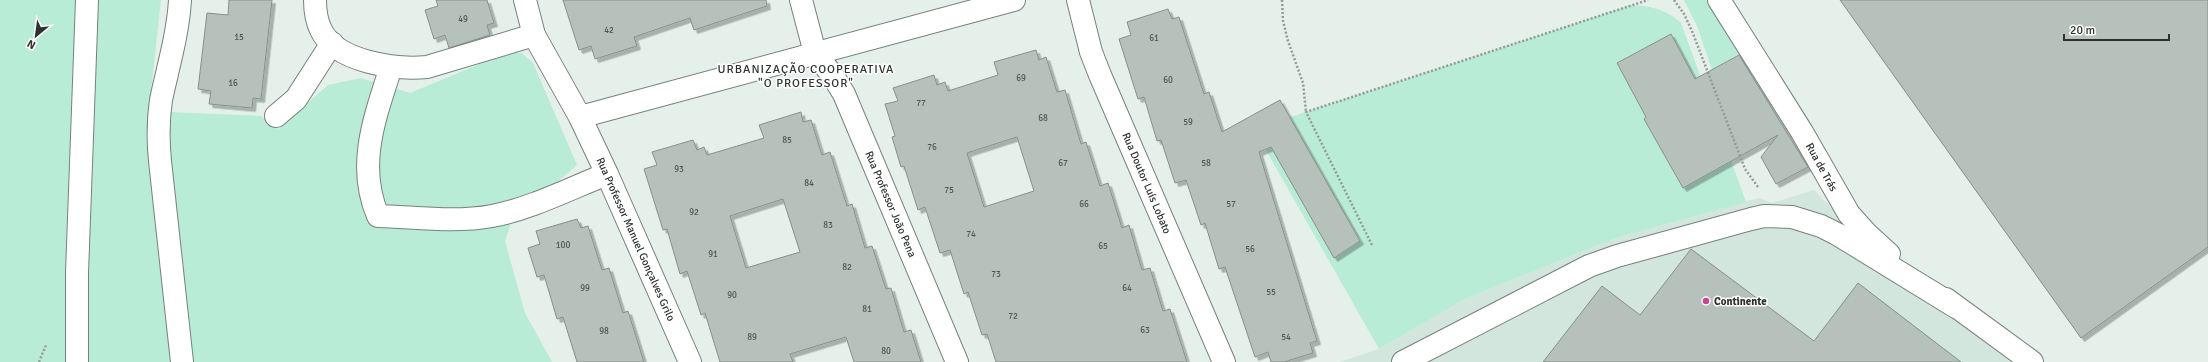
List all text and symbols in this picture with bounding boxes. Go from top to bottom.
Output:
house number: 49 [458,14,468,25]
north arrow [16,16,56,56]
scale bar [2064,16,2169,42]
text: 20 m [2070,23,2095,38]
house number: 42 [604,25,614,36]
house number: 15 [234,32,244,43]
house number: 61 [1149,33,1159,44]
text: N [25,37,38,52]
district label: URBANIZAÇÃO COOPERATIVA "O PROFESSOR" [718,62,894,91]
house number: 69 [1016,73,1026,84]
house number: 60 [1163,75,1173,86]
house number: 16 [228,78,238,89]
house number: 77 [916,98,926,109]
house number: 68 [1038,113,1048,124]
house number: 59 [1183,117,1193,128]
street label: Rua Doutor Luís Lobato [1119,131,1174,236]
house number: 85 [782,135,792,146]
street label: Rua de Trás [1803,141,1840,194]
house number: 76 [927,142,937,153]
street label: Rua Professor João Pena [862,149,919,260]
street label: Rua Professor Manuel Gonçalves Grilo [593,155,678,323]
house number: 67 [1058,158,1068,169]
house number: 58 [1201,158,1211,169]
house number: 93 [674,164,684,175]
house number: 84 [804,178,814,189]
house number: 75 [944,185,954,196]
house number: 66 [1079,199,1089,210]
house number: 57 [1226,199,1236,210]
house number: 92 [689,207,699,218]
house number: 83 [823,220,833,231]
house number: 74 [966,229,976,240]
house number: 100 [556,240,570,251]
house number: 65 [1098,241,1108,252]
house number: 56 [1245,244,1255,255]
house number: 91 [708,249,718,260]
house number: 82 [842,262,852,273]
house number: 73 [991,269,1001,280]
house number: 99 [580,283,590,294]
house number: 64 [1122,283,1132,294]
house number: 55 [1266,287,1276,298]
house number: 90 [727,290,737,301]
place label: Continente [1714,295,1767,308]
marker: Continente [1701,296,1711,306]
house number: 81 [862,304,872,315]
house number: 72 [1008,311,1018,322]
house number: 63 [1140,325,1150,336]
house number: 98 [599,326,609,337]
house number: 89 [747,332,757,343]
house number: 54 [1281,332,1291,343]
house number: 80 [881,346,891,357]

